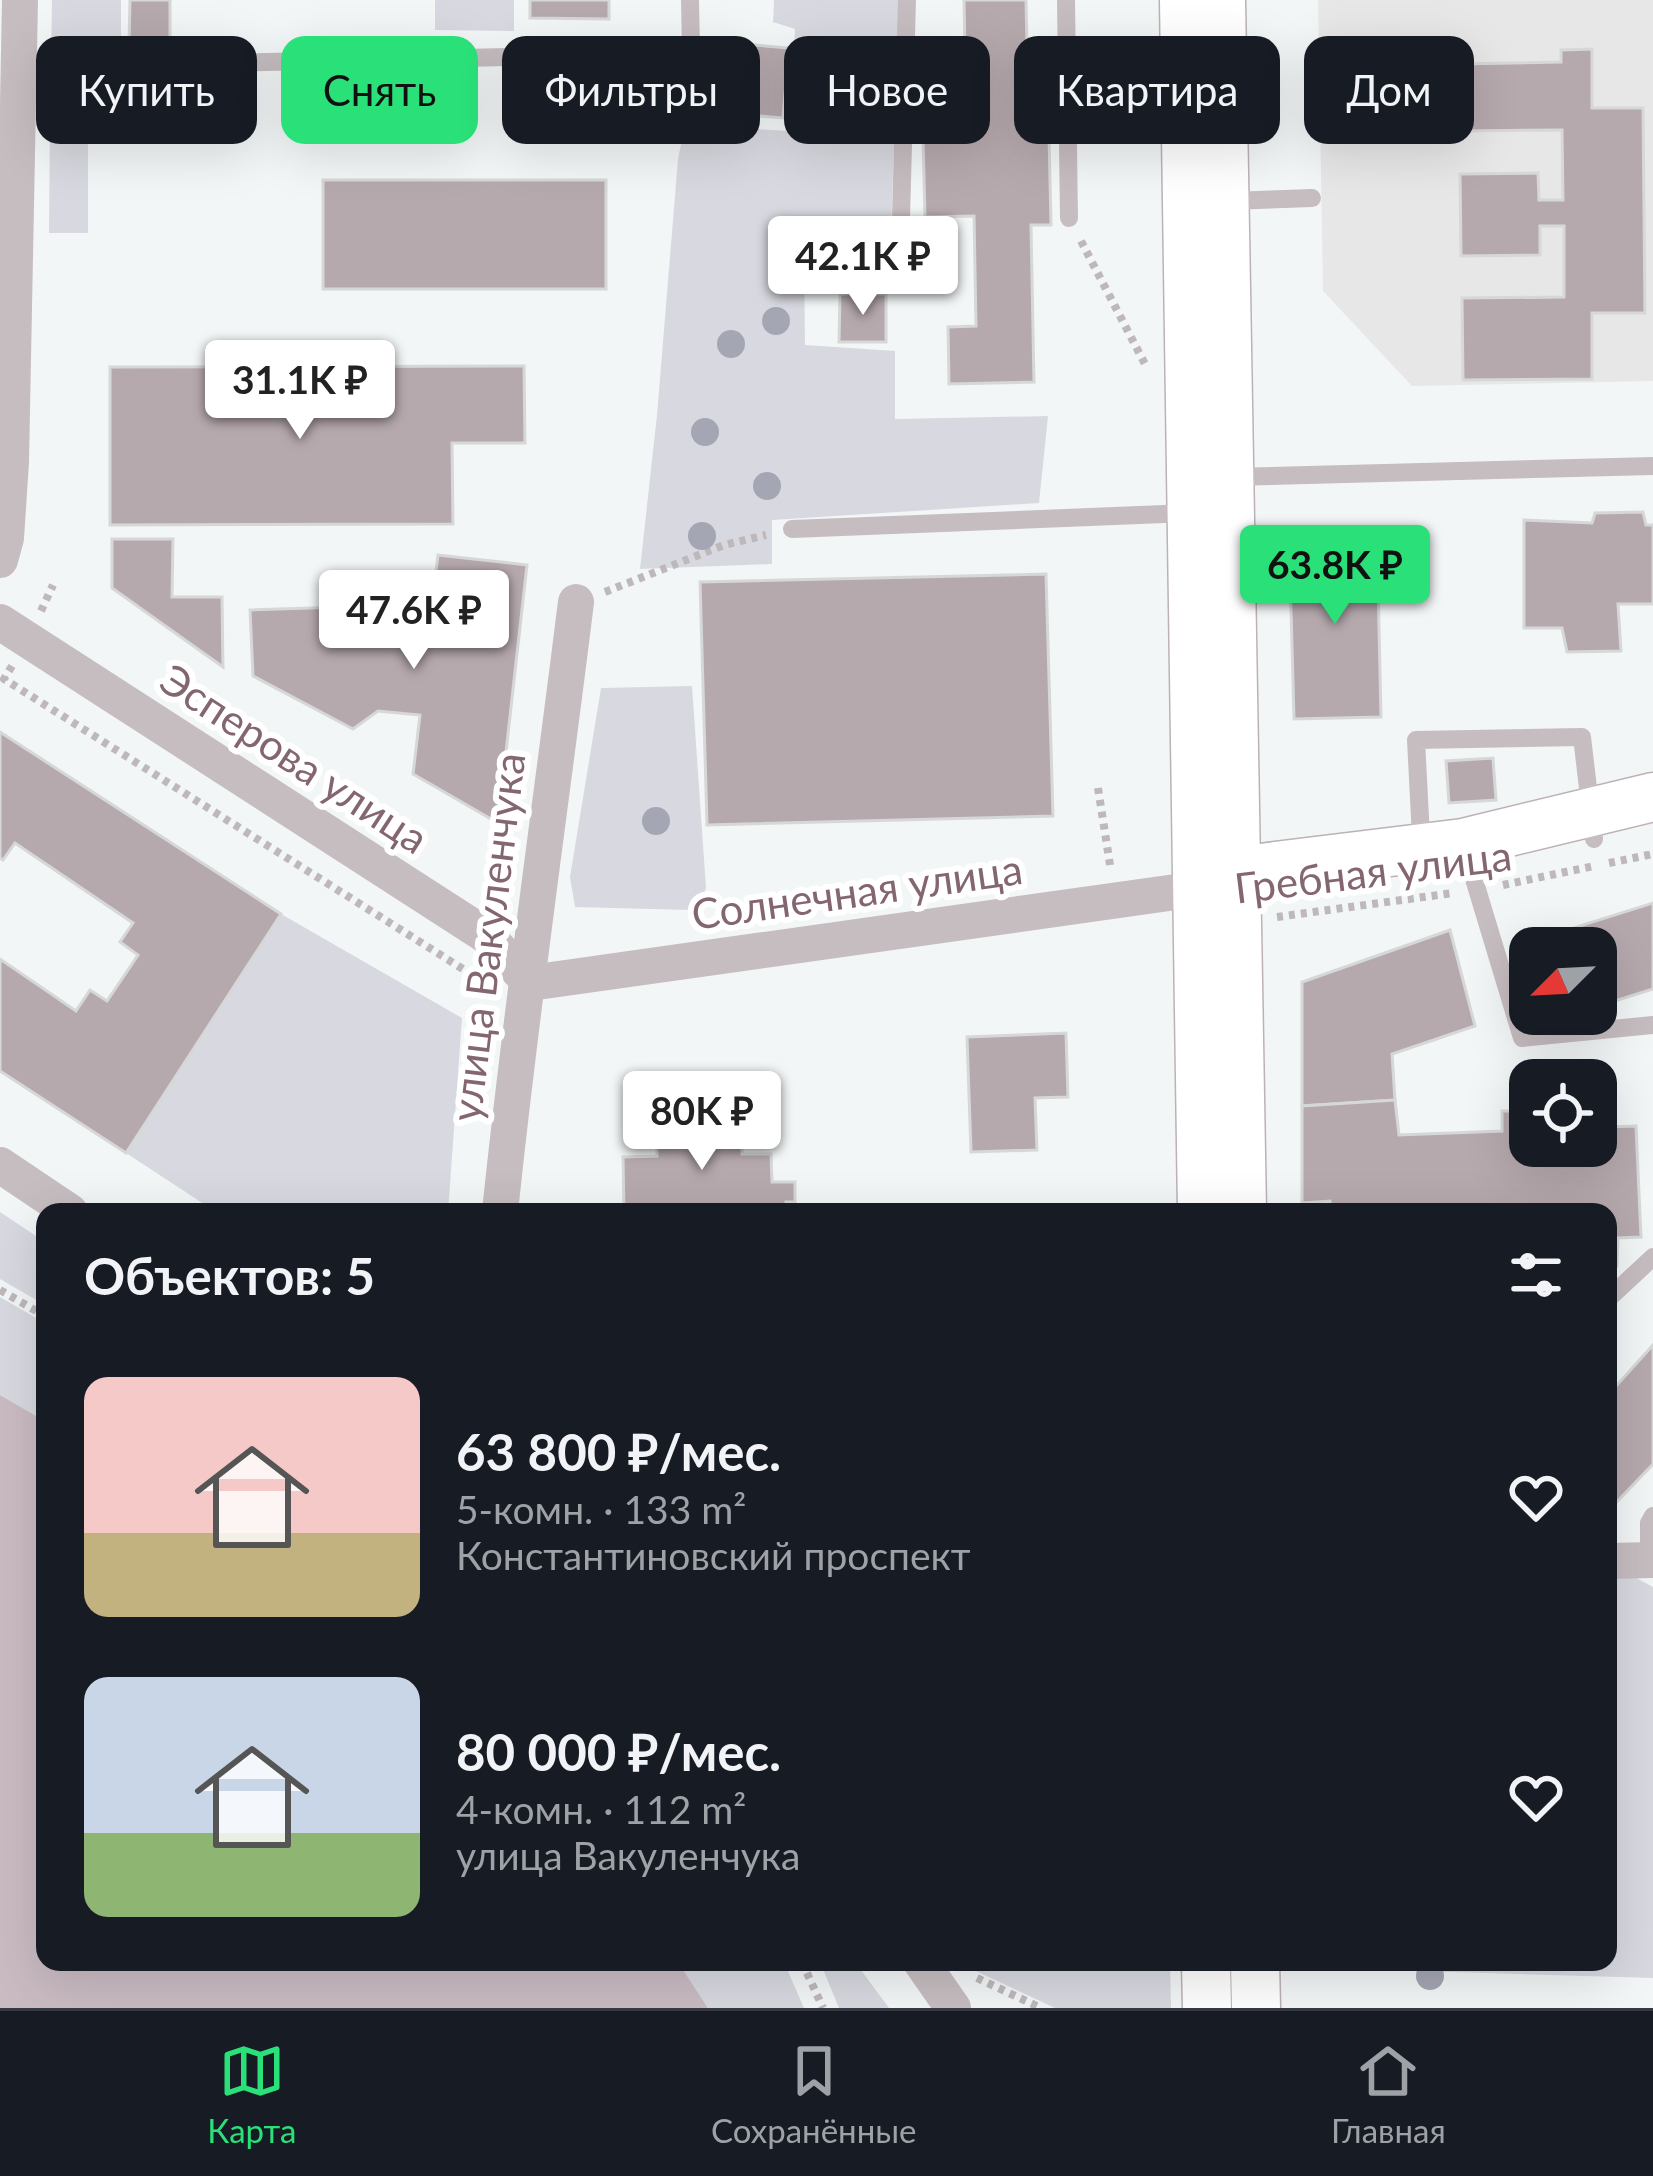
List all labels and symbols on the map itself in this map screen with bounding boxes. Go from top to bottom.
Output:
pin: 42.1K ₽ [752,216,974,318]
pin: 31.1K ₽ [189,340,411,442]
pin: 63.8K ₽ [1224,525,1446,627]
pin: 47.6K ₽ [303,570,525,672]
street label: Эсперова улица [152,653,438,863]
street label: улица Вакуленчука [440,750,534,1124]
street label: Гребная улица [1232,829,1514,913]
street label: Солнечная улица [688,843,1025,939]
north arrow [1509,927,1617,1035]
pin: 80K ₽ [618,1071,786,1173]

